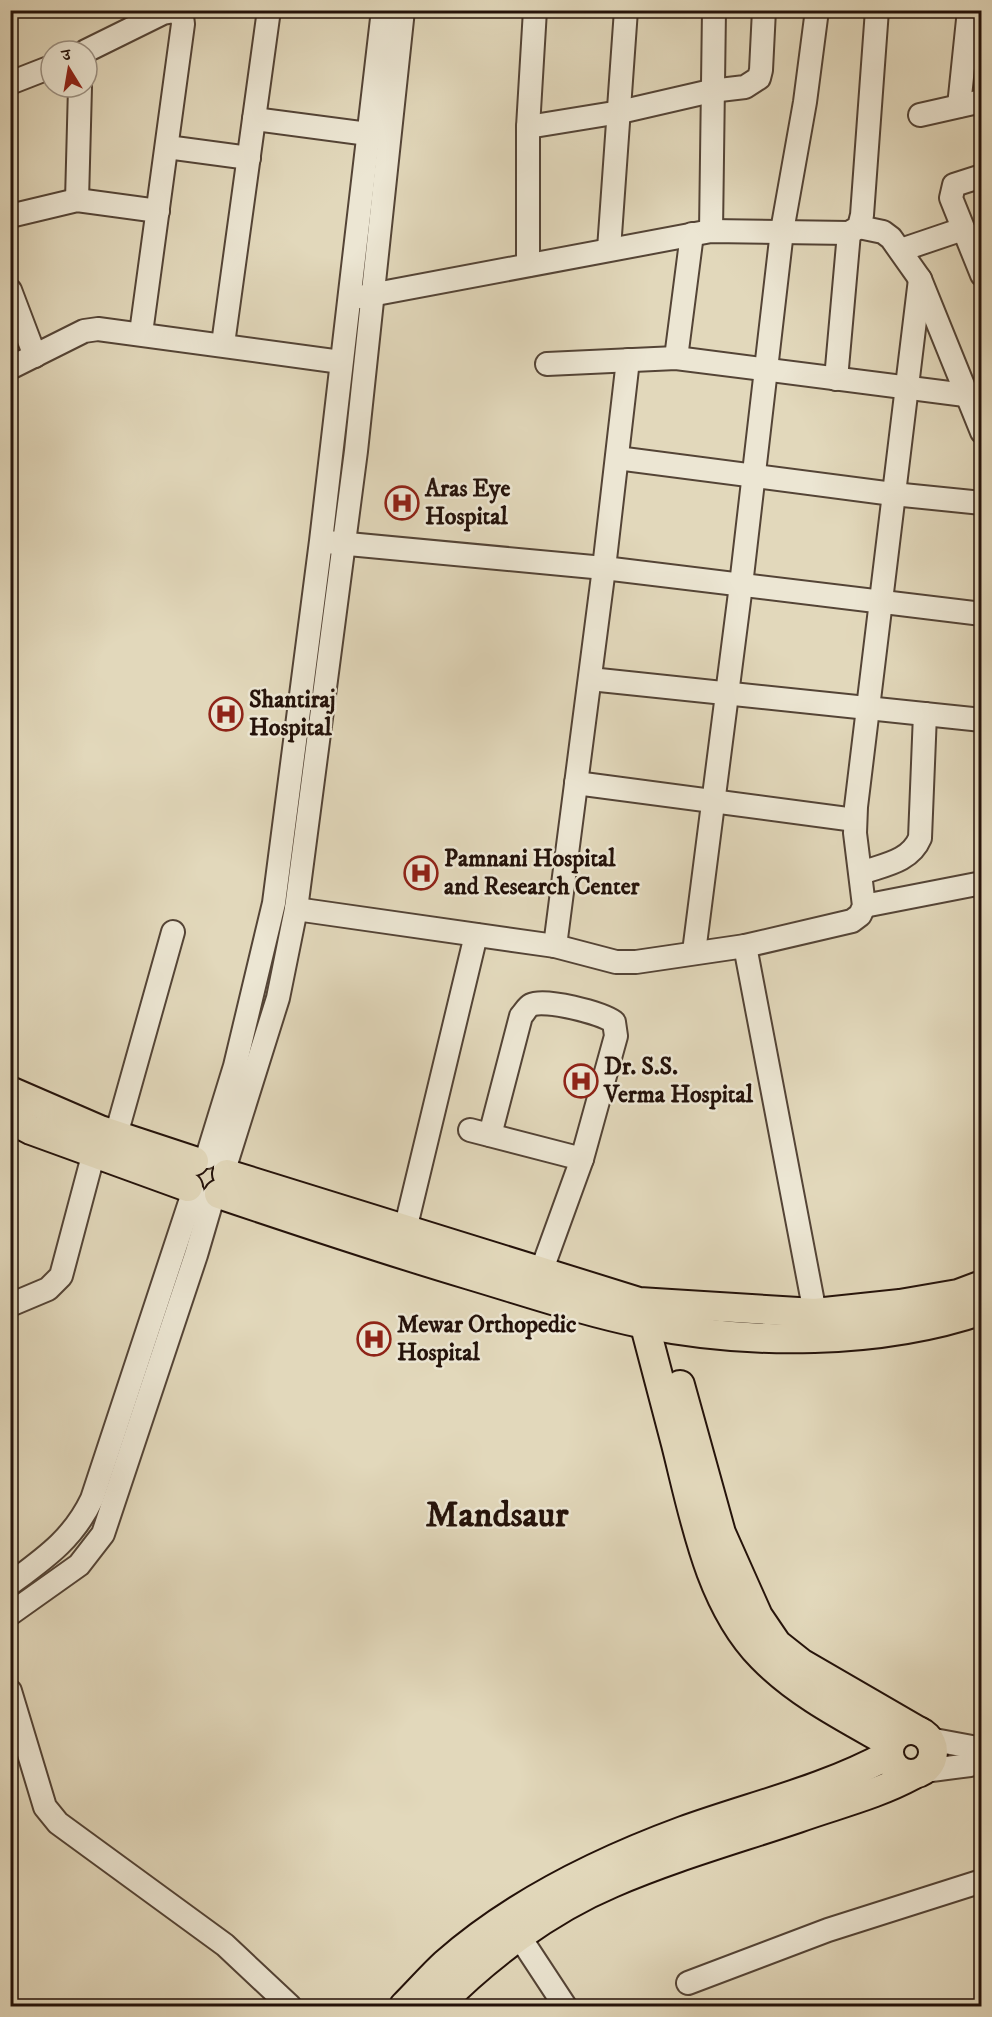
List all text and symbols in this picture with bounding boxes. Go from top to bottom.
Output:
north arrow [39,39,99,99]
text: उ [59,44,74,66]
place label: Aras Eye Hospital [424,474,510,532]
hospital icon: Aras Eye Hospital [384,485,420,521]
place label: Shantiraj Hospital [249,685,336,743]
hospital icon: Shantiraj Hospital [208,696,244,732]
place label: Pamnani Hospital and Research Center [444,844,641,902]
hospital icon: Pamnani Hospital and Research Center [403,855,439,891]
place label: Dr. S.S. Verma Hospital [603,1052,754,1110]
hospital icon: Dr. S.S. Verma Hospital [563,1063,599,1099]
place label: Mewar Orthopedic Hospital [397,1310,577,1368]
hospital icon: Mewar Orthopedic Hospital [356,1321,392,1357]
district label: Mandsaur [426,1493,569,1538]

